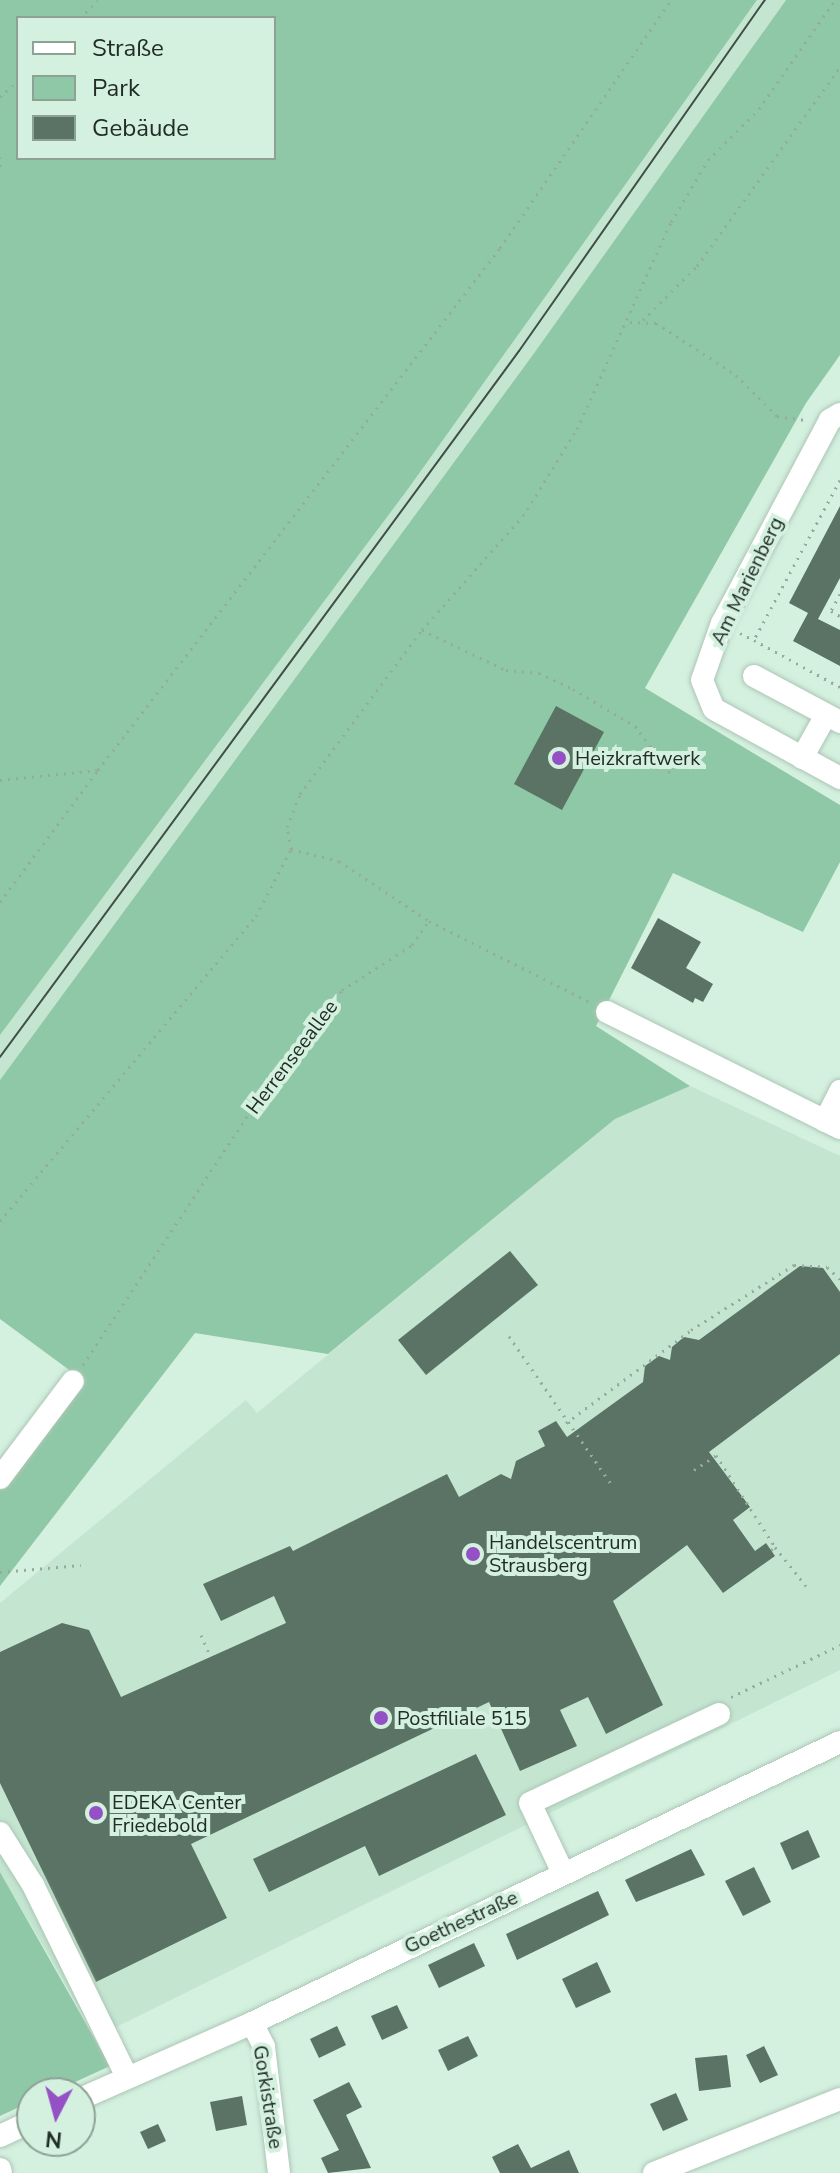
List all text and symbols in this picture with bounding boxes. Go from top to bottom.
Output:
legend [16,16,276,160]
text: Straße [92,32,164,64]
text: Park [92,72,140,104]
text: Gebäude [92,112,189,144]
street label: Am Marienberg [706,513,788,649]
place label: Heizkraftwerk [575,746,700,770]
marker: Heizkraftwerk [550,749,568,767]
street label: Herrenseeallee [241,995,343,1119]
place label: Handelscentrum Strausberg [489,1530,637,1577]
marker: Handelscentrum Strausberg [464,1545,482,1563]
place label: Postfiliale 515 [397,1706,527,1730]
marker: Postfiliale 515 [372,1709,390,1727]
place label: EDEKA Center Friedebold [112,1790,241,1837]
marker: EDEKA Center Friedebold [87,1804,105,1822]
street label: Goethestraße [400,1885,522,1959]
street label: Gorkistraße [248,2043,288,2151]
north arrow [16,2077,96,2157]
text: N [44,2123,63,2155]

